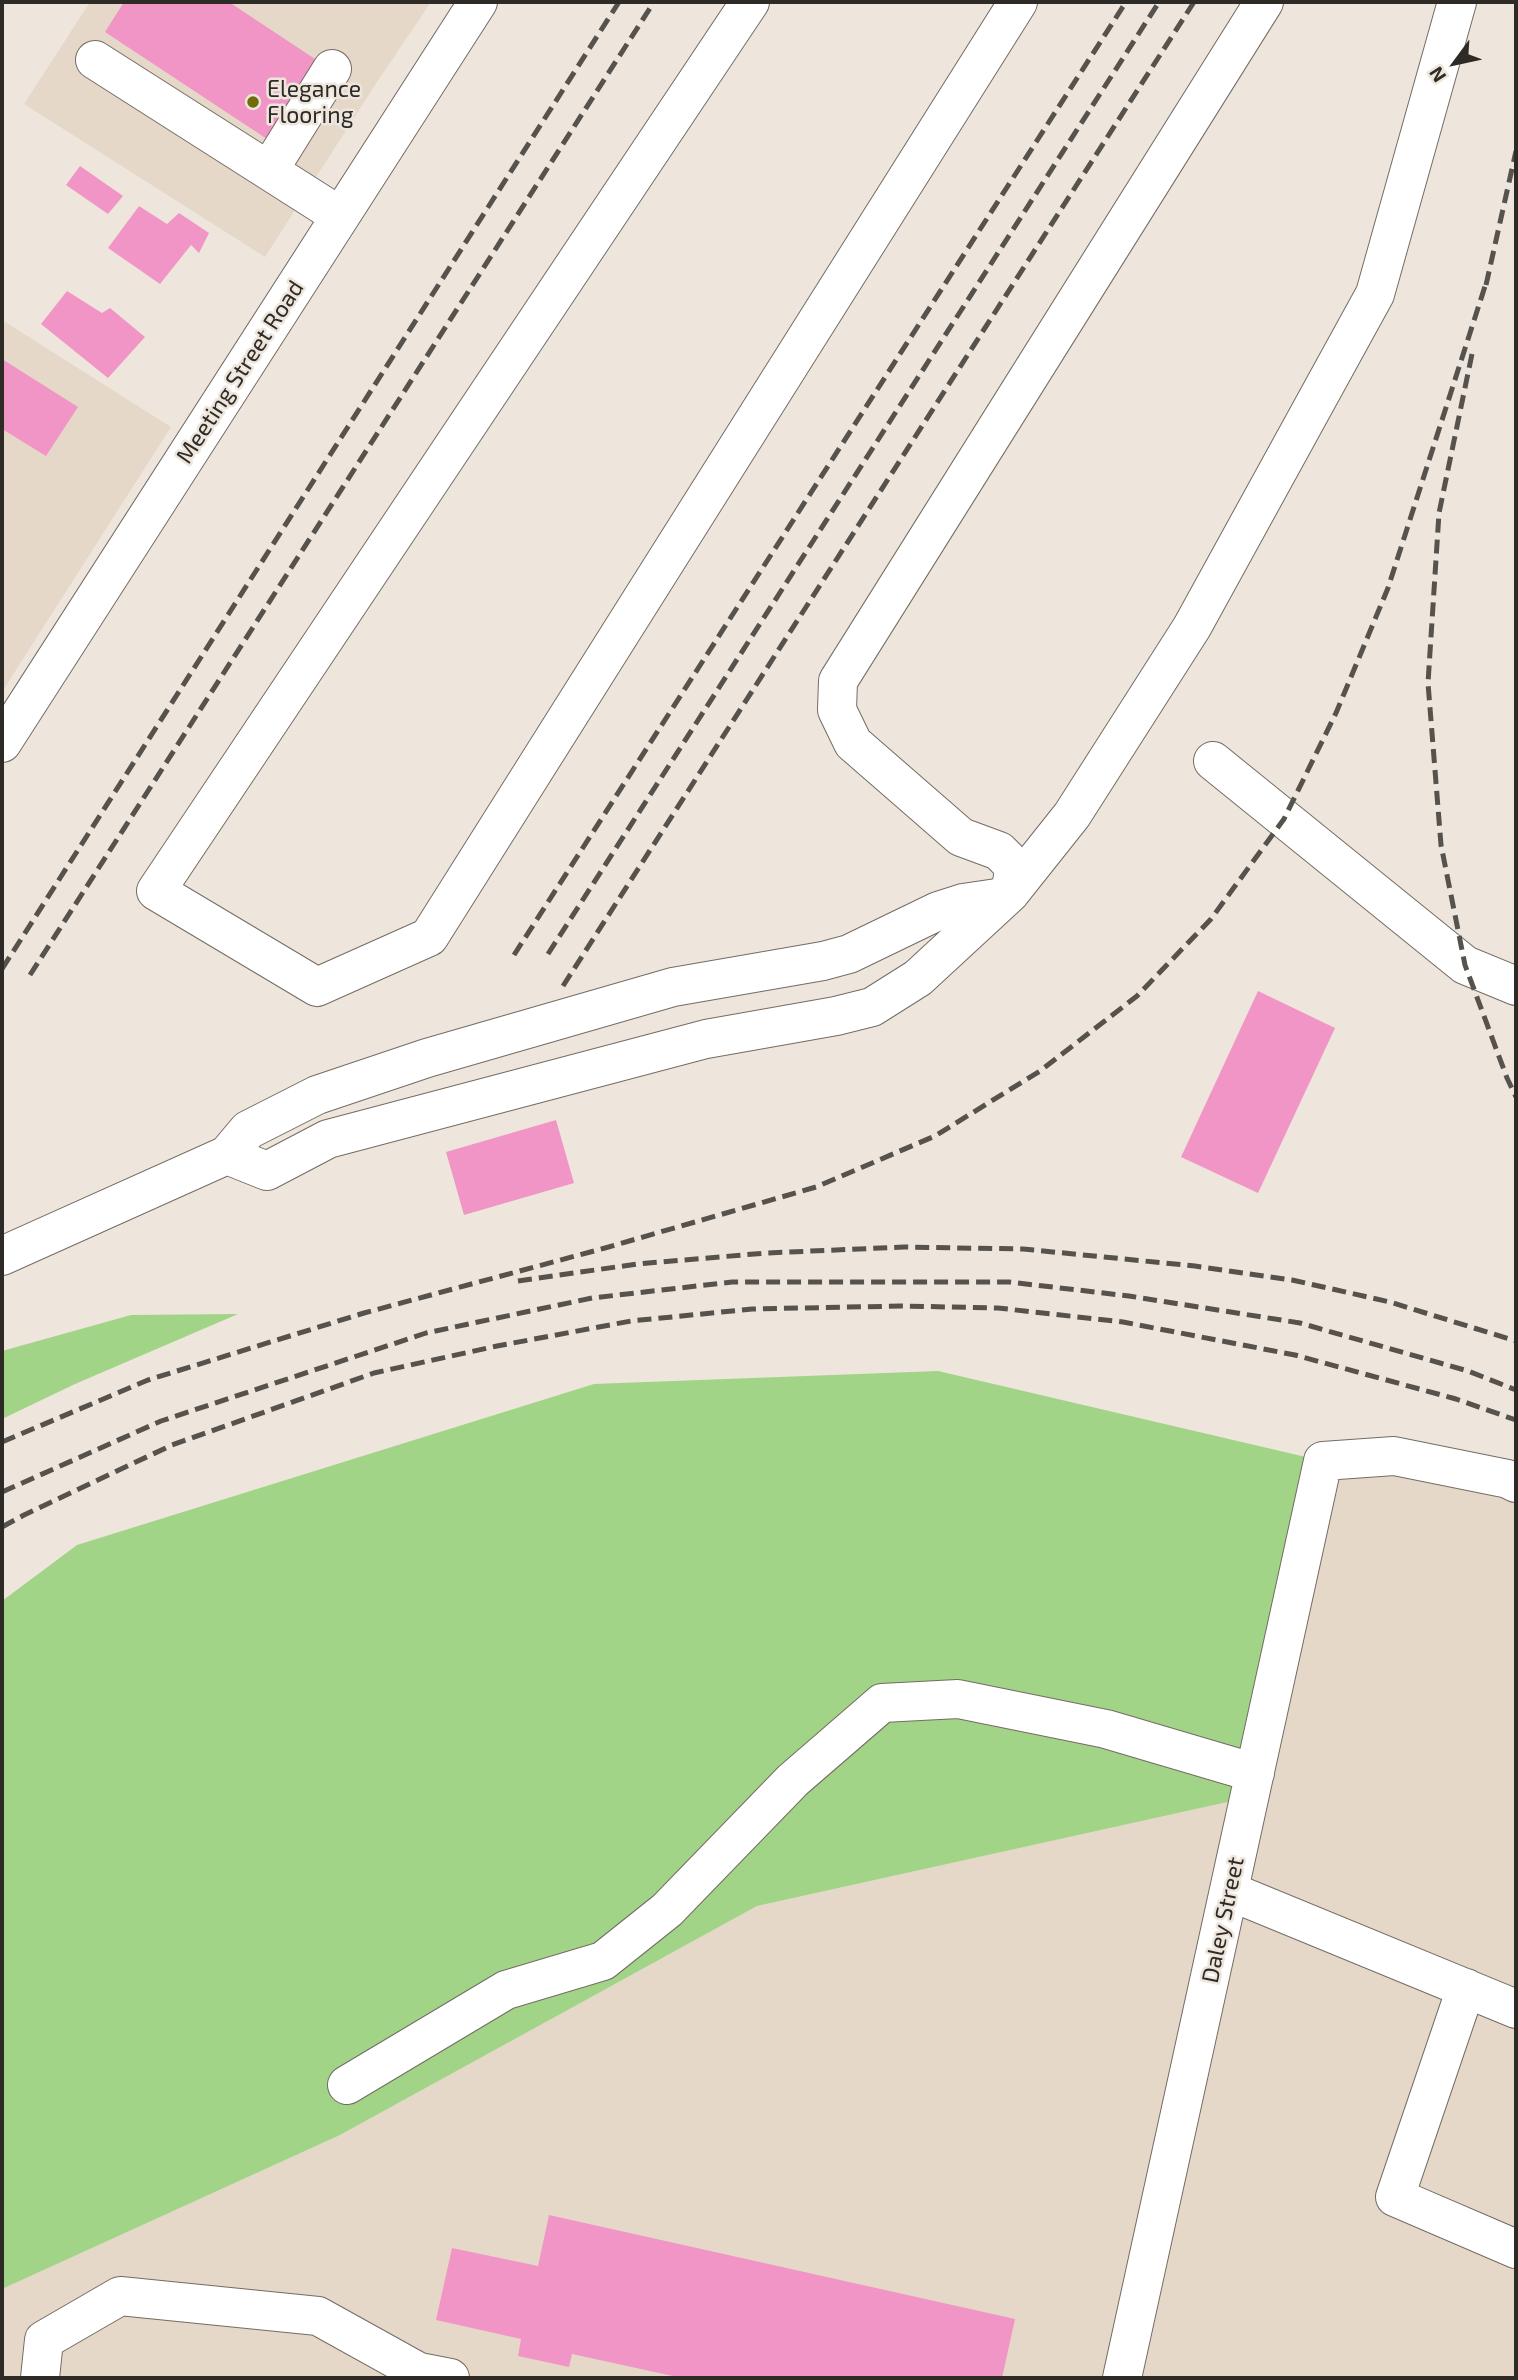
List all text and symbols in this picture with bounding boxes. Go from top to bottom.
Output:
north arrow [1420,28,1490,98]
text: N [1424,63,1450,87]
place label: Elegance Flooring [267,75,361,129]
marker: Elegance Flooring [245,94,261,110]
street label: Meeting Street Road [171,275,309,469]
street label: Daley Street [1196,1854,1250,1986]

